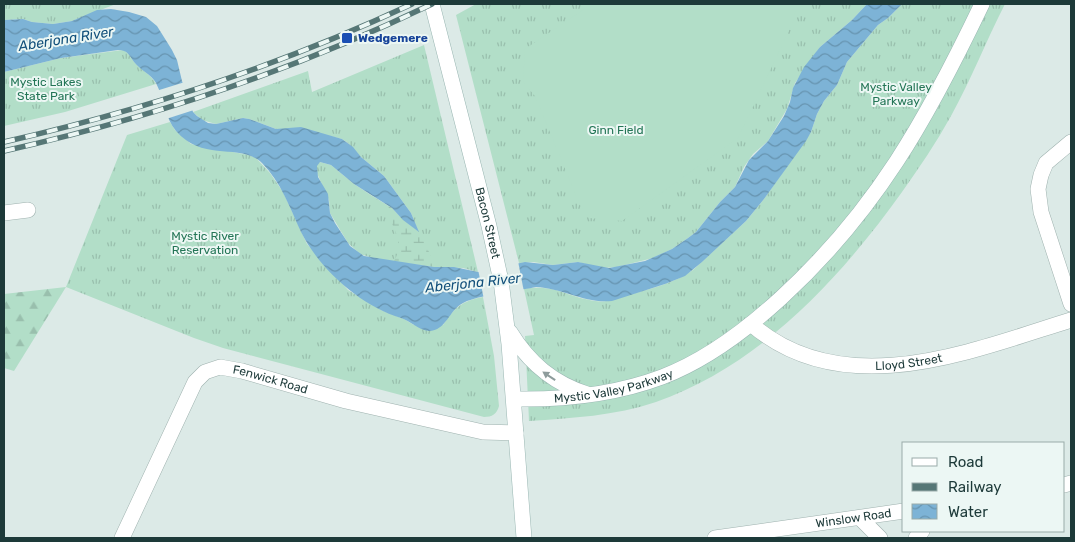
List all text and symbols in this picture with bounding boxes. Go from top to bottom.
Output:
water label: Aberjona River [16,23,115,55]
marker: Wedgemere [340,31,354,45]
place label: Wedgemere [358,31,428,45]
park label: Mystic Lakes State Park [10,75,82,103]
park label: Mystic Valley Parkway [860,80,932,108]
park label: Ginn Field [588,123,644,137]
street label: Bacon Street [472,186,503,260]
park label: Mystic River Reservation [171,229,239,257]
water label: Aberjona River [423,269,522,297]
street label: Lloyd Street [875,351,944,373]
street label: Fenwick Road [232,362,309,397]
street label: Mystic Valley Parkway [554,366,676,405]
one-way arrow [542,371,556,381]
legend [902,442,1065,532]
text: Road [948,453,984,471]
text: Railway [948,478,1002,496]
text: Water [948,503,988,521]
street label: Winslow Road [815,506,892,531]

